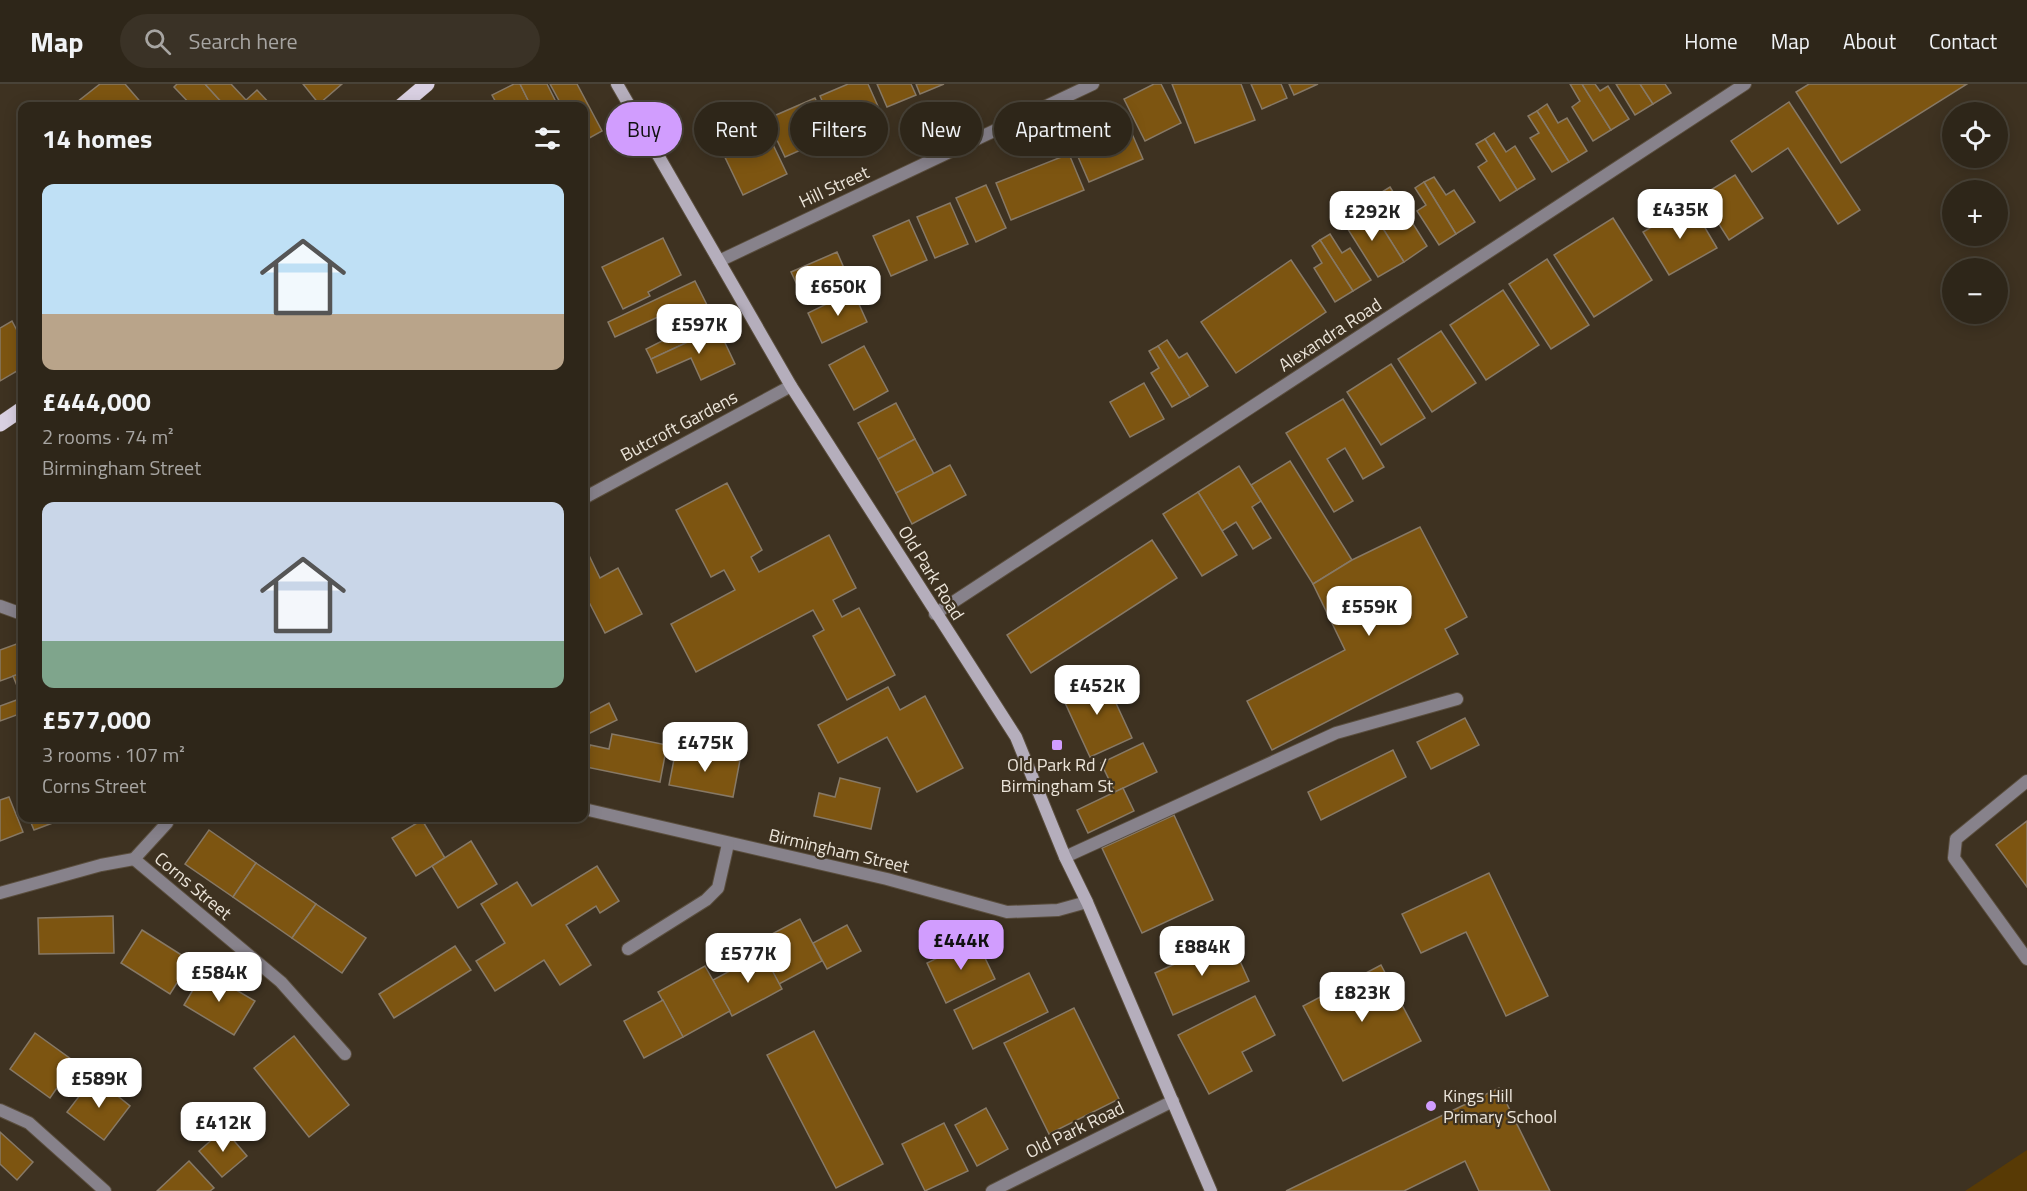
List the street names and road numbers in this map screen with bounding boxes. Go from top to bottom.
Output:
street label: Hill Street [794,158,874,215]
street label: Alexandra Road [1273,291,1387,378]
street label: Butcroft Gardens [615,383,742,468]
street label: Old Park Road [892,520,971,625]
street label: Birmingham Street [766,821,913,880]
street label: Corns Street [149,845,238,927]
street label: Old Park Road [1021,1094,1129,1165]

